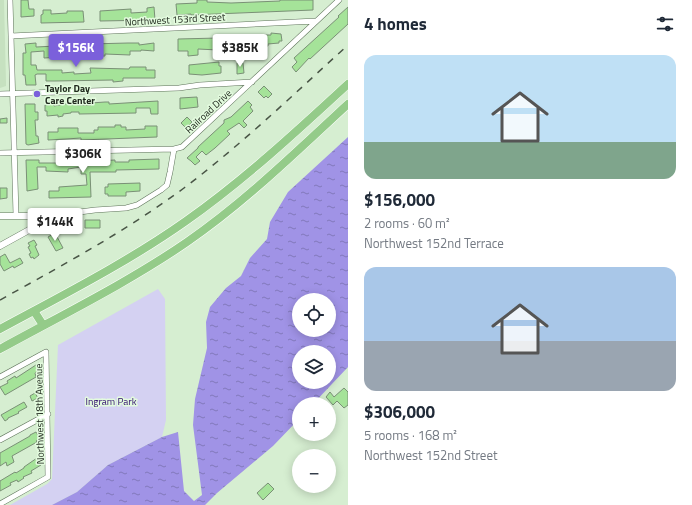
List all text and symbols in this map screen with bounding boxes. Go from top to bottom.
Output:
street label: Northwest 153rd Street [124,9,226,30]
text: 4 homes [364,11,427,37]
icon: filters [654,13,676,35]
pin: $156K [48,34,104,68]
pin: $385K [212,34,268,68]
text: $156K [58,37,94,57]
text: $385K [222,37,258,57]
place label: Taylor Day Care Center [45,81,95,108]
icon: home [484,81,556,153]
street label: Railroad Drive [182,86,235,137]
marker: Taylor Day Care Center [32,89,42,99]
pin: $306K [55,140,111,174]
text: $306K [65,143,101,163]
text: $156,000 [364,187,435,213]
pin: $144K [27,208,83,242]
text: $144K [37,211,73,231]
text: 2 rooms · 60 m² [364,213,450,233]
text: Northwest 152nd Terrace [364,233,504,253]
map controls [292,293,336,493]
button: locate [292,293,336,337]
icon: home [484,293,556,365]
button: layers [292,345,336,389]
street label: Northwest 18th Avenue [31,363,48,465]
park label: Ingram Park [85,394,137,409]
button: + [292,397,336,441]
text: $306,000 [364,399,435,425]
text: 5 rooms · 168 m² [364,425,457,445]
text: Northwest 152nd Street [364,445,498,465]
button: − [292,449,336,493]

